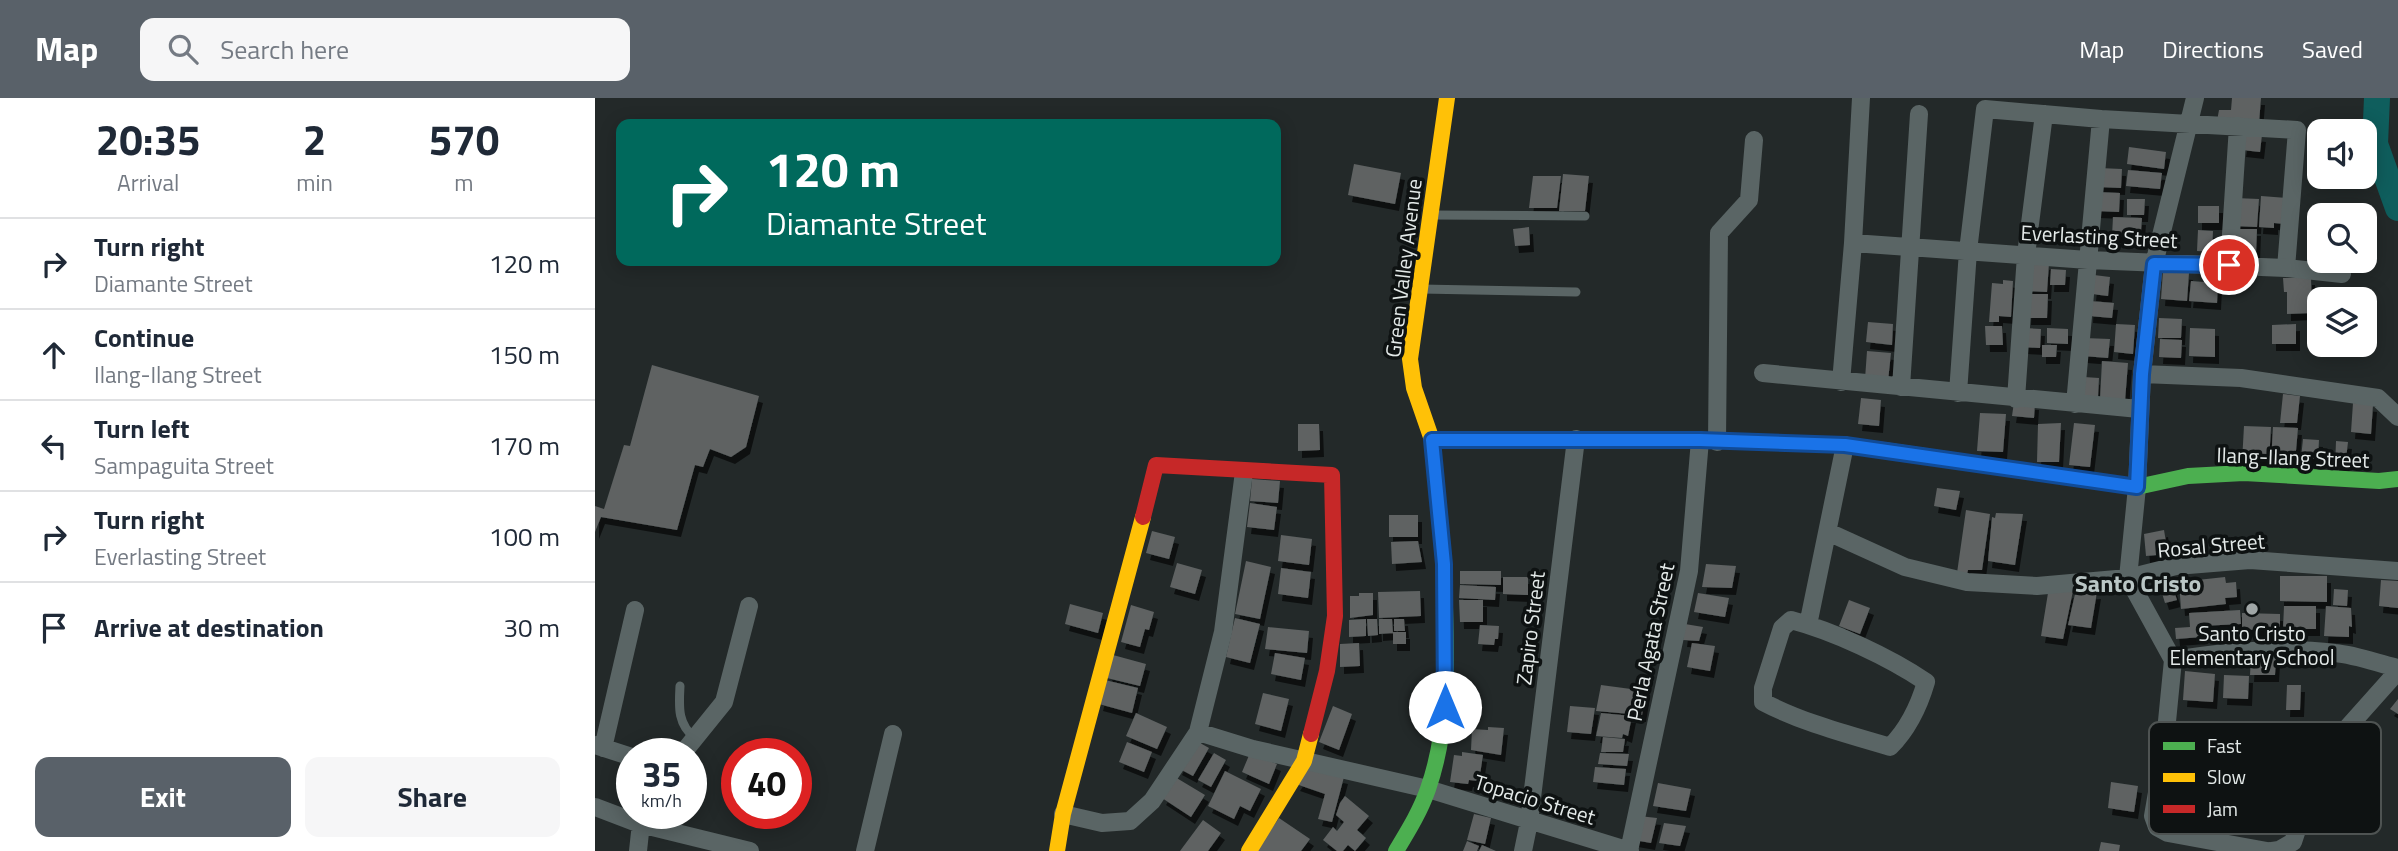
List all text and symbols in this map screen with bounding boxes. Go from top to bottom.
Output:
search box [140,18,630,81]
text: Map [35,24,98,74]
icon: search [164,30,202,68]
text: Search here [220,30,349,69]
text: Map [2079,31,2124,67]
text: Directions [2162,31,2264,67]
text: Saved [2302,31,2363,67]
text: 20:35 [96,107,201,171]
text: 2 [303,107,326,171]
text: 570 [429,107,499,171]
map controls [2307,119,2377,357]
button: sound [2307,119,2377,189]
text: 120 m [766,131,900,206]
icon: right [651,147,742,238]
text: Arrival [117,165,179,200]
text: min [296,165,333,200]
text: m [454,165,474,200]
street label: Green Valley Avenue [1376,177,1430,359]
text: Diamante Street [766,199,986,247]
button: search [2307,203,2377,273]
street label: Everlasting Street [2020,216,2179,256]
text: Turn right [94,227,205,266]
pin [2199,235,2259,295]
text: 120 m [489,244,560,283]
icon: right [35,245,73,283]
icon: arrive [2210,246,2248,284]
text: Diamante Street [94,266,252,301]
button: layers [2307,287,2377,357]
text: Continue [94,318,194,357]
text: 150 m [489,335,560,374]
icon: ahead [35,336,73,374]
text: Ilang-Ilang Street [94,357,262,392]
text: Turn left [94,409,189,448]
text: 170 m [489,426,560,465]
icon: left [35,427,73,465]
street label: Ilang-Ilang Street [2216,438,2371,476]
text: Sampaguita Street [94,448,274,483]
text: Turn right [94,500,205,539]
text: 100 m [489,517,560,556]
icon: right [35,518,73,556]
street label: Rosal Street [2156,524,2267,566]
text: Everlasting Street [94,539,266,574]
street label: Perla Agata Street [1618,560,1682,724]
district label: Santo Cristo [2075,565,2201,601]
street label: Zapiro Street [1507,569,1553,687]
marker: Santo Cristo Elementary School [2244,601,2260,617]
text: Arrive at destination [94,608,324,647]
text: 30 m [503,608,560,647]
icon: arrive [35,609,73,647]
place label: Santo Cristo Elementary School [2169,617,2335,673]
position arrow [1408,670,1482,744]
legend [2149,722,2381,834]
text: Fast [2207,731,2242,760]
speed limit sign: 40 [721,738,812,829]
text: 35 [642,747,681,801]
button: Exit [35,757,291,837]
button: Share [305,757,560,837]
text: Slow [2207,762,2246,791]
street label: Topacio Street [1470,765,1600,833]
text: km/h [641,787,682,814]
text: Jam [2207,794,2238,823]

